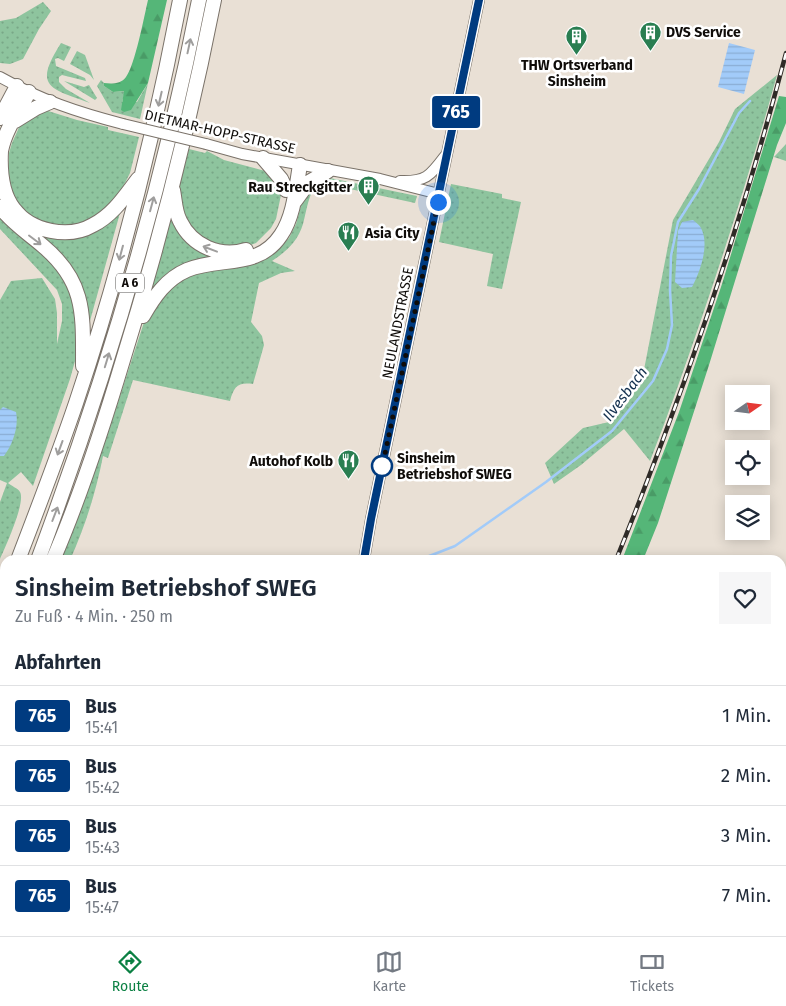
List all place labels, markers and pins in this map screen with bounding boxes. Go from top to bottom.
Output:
building icon: DVS Service [638,20,662,51]
place label: DVS Service [666,24,741,41]
building icon: THW Ortsverband Sinsheim [565,25,589,56]
place label: THW Ortsverband Sinsheim [521,57,633,90]
building icon: Rau Streckgitter [356,175,380,206]
place label: Rau Streckgitter [248,179,352,196]
restaurant icon: Asia City [337,221,361,252]
place label: Asia City [364,225,420,242]
restaurant icon: Autohof Kolb [337,449,361,480]
place label: Sinsheim Betriebshof SWEG [397,450,512,483]
place label: Autohof Kolb [249,453,333,470]
marker: Sinsheim Betriebshof SWEG [371,455,393,477]

